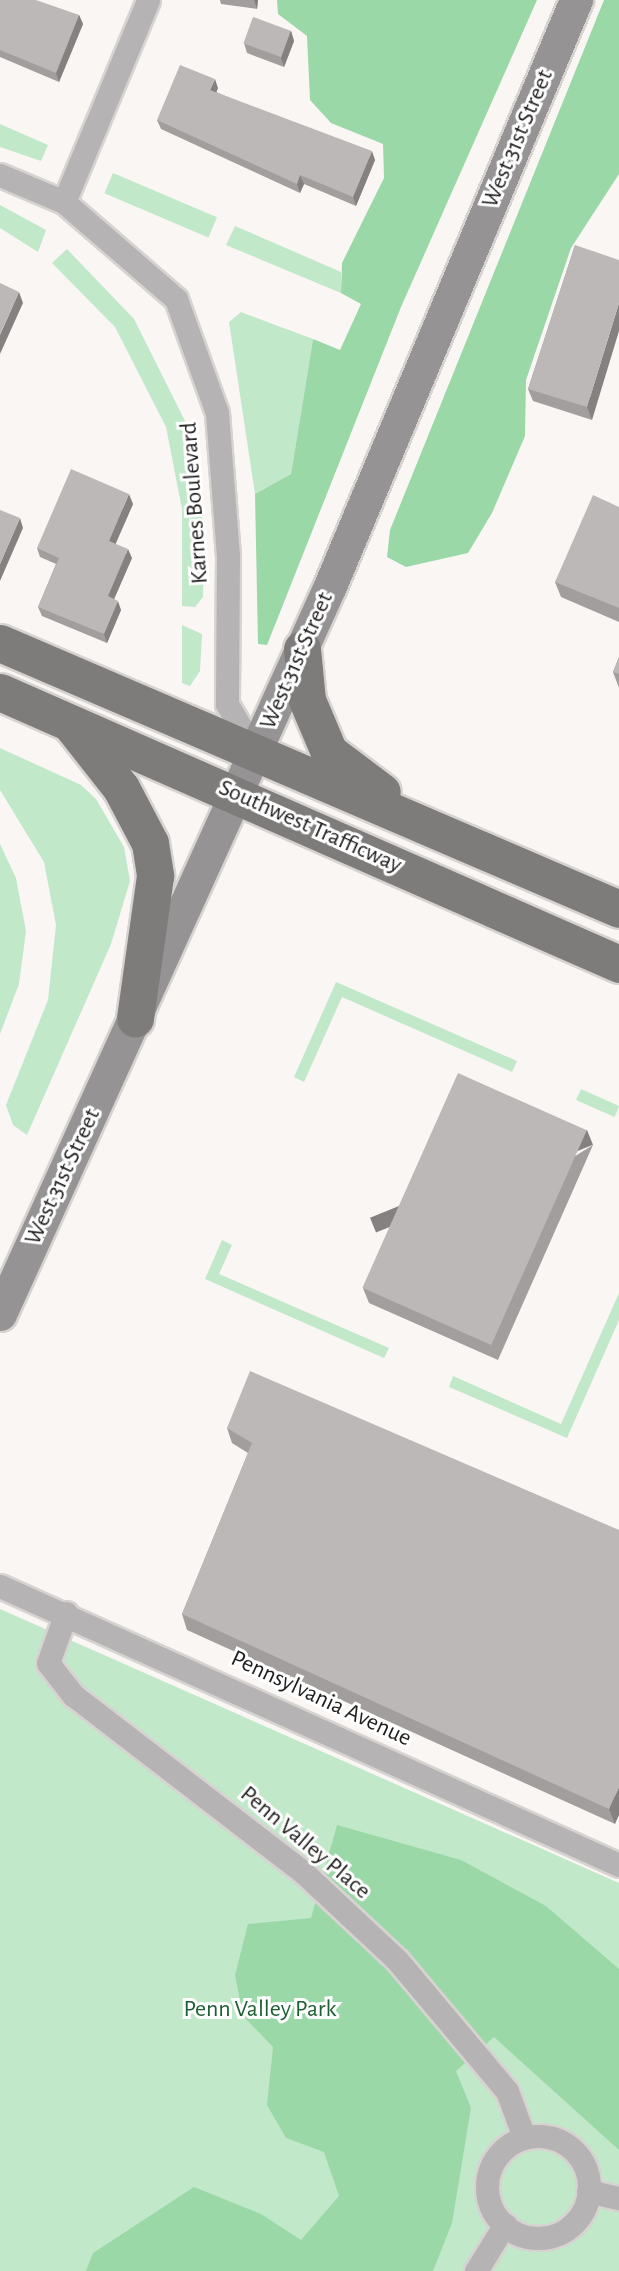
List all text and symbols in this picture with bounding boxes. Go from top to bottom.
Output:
street label: West 31st Street [476,66,560,212]
street label: Karnes Boulevard [175,421,215,585]
street label: West 31st Street [254,588,340,734]
street label: Southwest Trafficway [214,774,406,880]
street label: West 31st Street [19,1104,107,1250]
street label: Pennsylvania Avenue [226,1645,416,1753]
street label: Penn Valley Place [234,1780,376,1906]
park label: Penn Valley Park [184,1996,336,2024]

